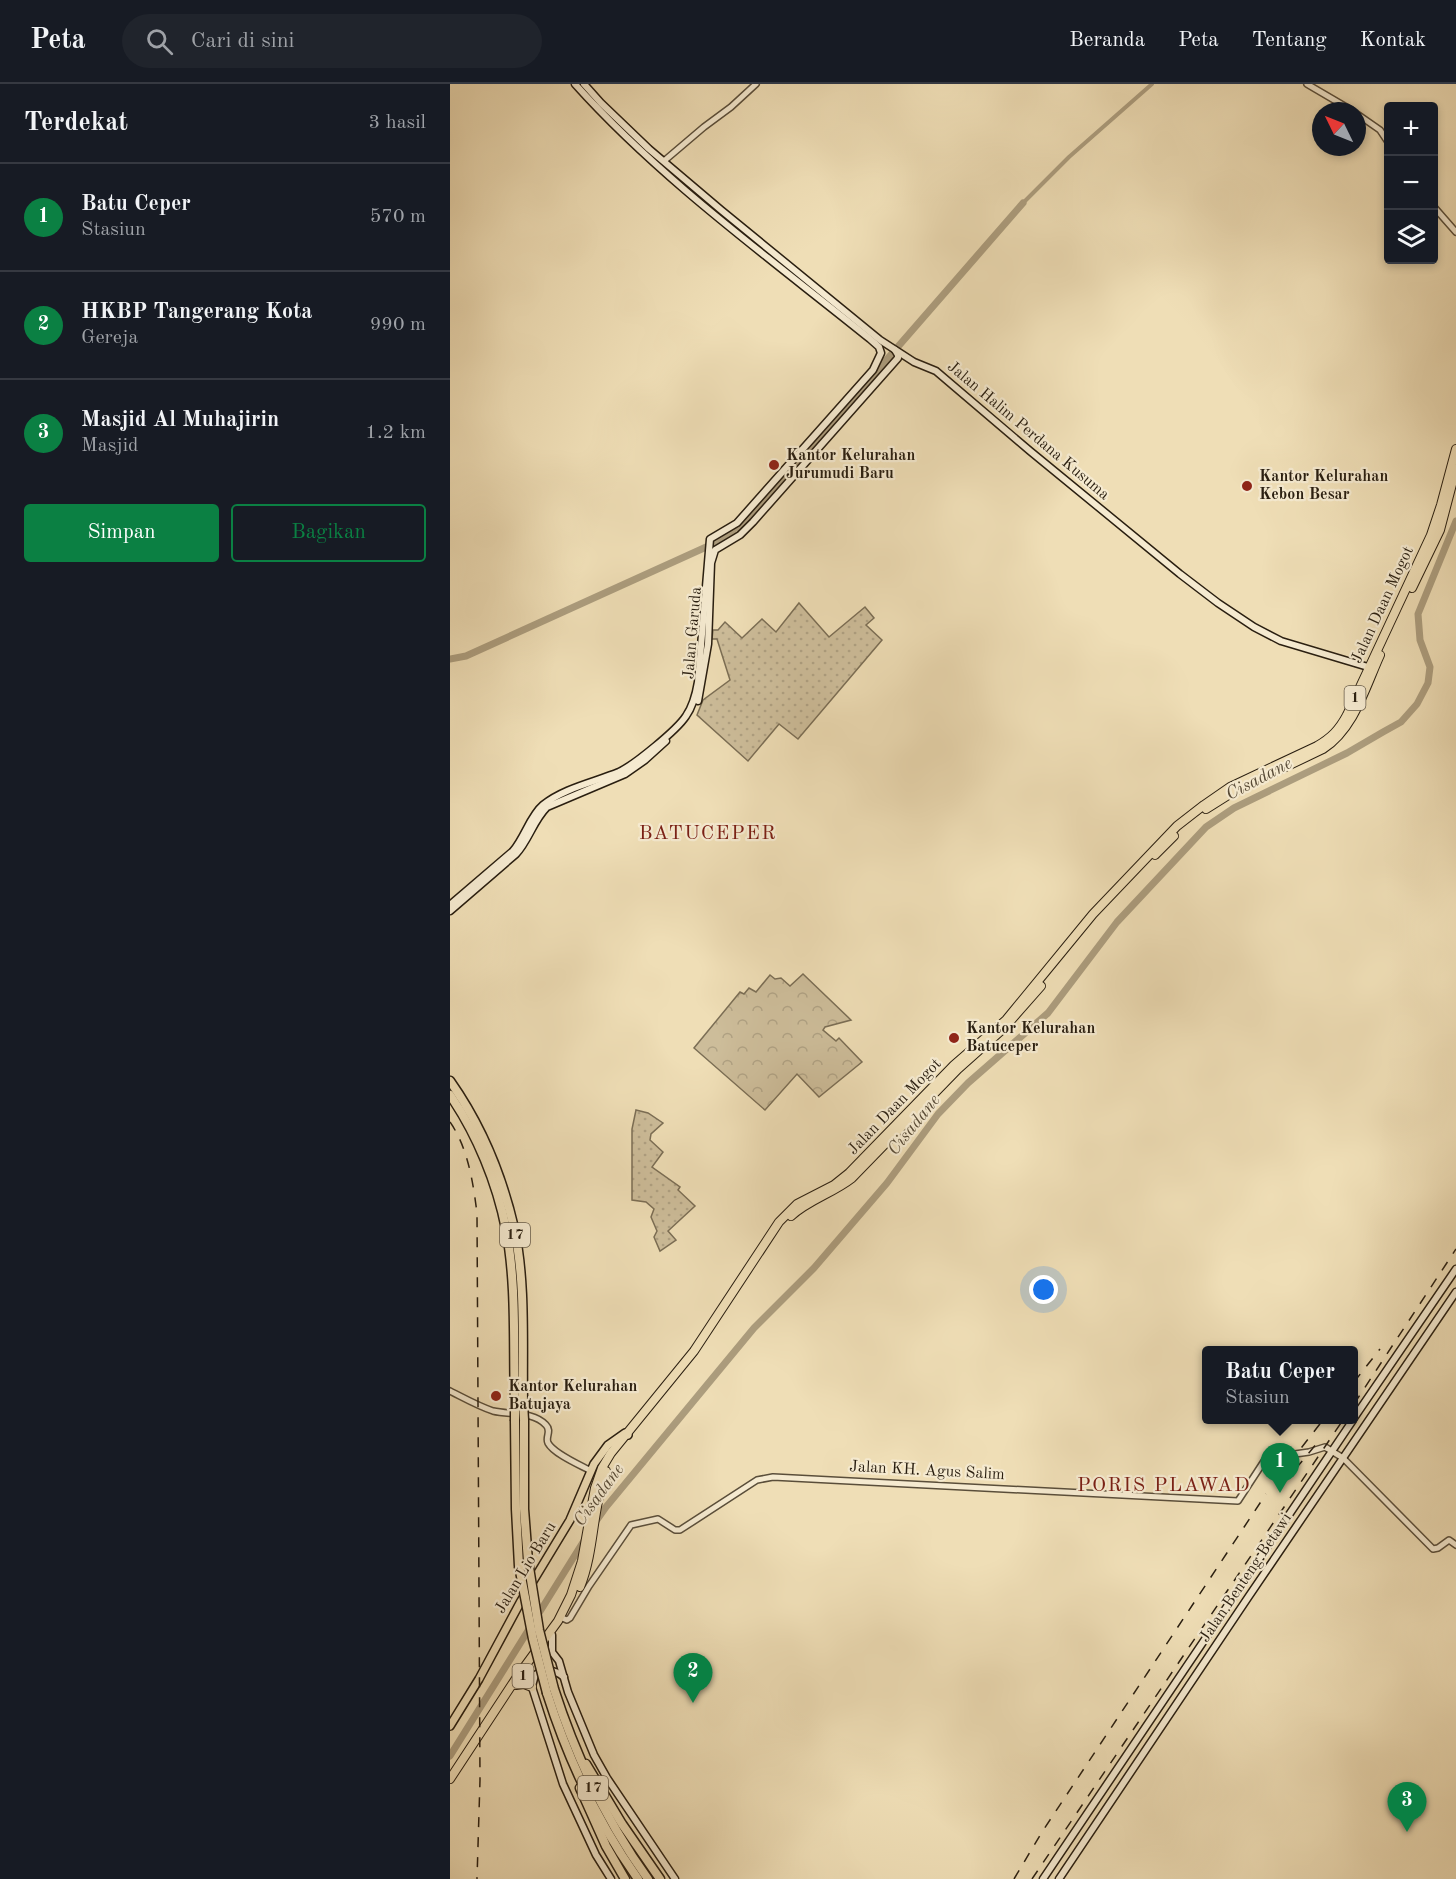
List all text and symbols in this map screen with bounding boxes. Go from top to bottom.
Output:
search box [122,14,542,68]
icon: search [143,25,176,58]
text: Peta [30,27,86,55]
text: Cari di sini [191,30,294,52]
text: Beranda [1069,30,1145,51]
text: Peta [1178,30,1219,51]
text: Tentang [1252,30,1327,51]
text: Kontak [1360,30,1426,51]
north arrow [1312,102,1366,156]
map controls [1384,102,1438,264]
button: + [1384,102,1438,156]
text: Terdekat [24,110,128,136]
text: 3 hasil [369,113,426,133]
button: − [1384,156,1438,210]
text: Batu Ceper [81,193,191,215]
text: 1 [38,207,49,227]
text: 570 m [370,207,426,227]
button: layers [1384,210,1438,264]
text: Stasiun [81,220,146,240]
text: HKBP Tangerang Kota [81,301,312,323]
text: 2 [38,315,49,335]
text: 990 m [370,315,426,335]
text: Gereja [81,328,138,348]
street label: Jalan Halim Perdana Kusuma [944,359,1112,503]
text: Masjid Al Muhajirin [81,409,279,431]
text: 3 [38,423,49,443]
text: 1.2 km [365,423,426,443]
text: Masjid [81,436,139,456]
place label: Kantor Kelurahan Jurumudi Baru [786,448,915,482]
marker: Kantor Kelurahan Jurumudi Baru [767,458,781,472]
place label: Kantor Kelurahan Kebon Besar [1259,469,1388,503]
marker: Kantor Kelurahan Kebon Besar [1240,479,1254,493]
button: Simpan [24,504,219,562]
button: Bagikan [231,504,426,562]
street label: Jalan Daan Mogot [1349,544,1417,666]
street label: Jalan Garuda [681,586,705,680]
road number: 1 [1344,686,1366,710]
water label: Cisadane [1223,754,1295,804]
district label: BATUCEPER [639,824,777,844]
place label: Kantor Kelurahan Batuceper [966,1021,1095,1055]
marker: Kantor Kelurahan Batuceper [947,1031,961,1045]
street label: Jalan Daan Mogot [845,1056,945,1158]
water label: Cisadane [884,1091,944,1159]
road number: 17 [500,1223,530,1247]
your location [1029,1275,1058,1304]
popup [1202,1346,1358,1424]
text: Batu Ceper [1225,1361,1335,1383]
place label: Kantor Kelurahan Batujaya [508,1379,637,1413]
text: Stasiun [1225,1388,1290,1408]
marker: Kantor Kelurahan Batujaya [489,1389,503,1403]
pin: 1 [1260,1444,1300,1493]
street label: Jalan KH. Agus Salim [849,1459,1005,1483]
water label: Cisadane [571,1461,627,1529]
district label: PORIS PLAWAD [1077,1476,1251,1496]
street label: Jalan Benteng Betawi [1197,1511,1295,1645]
street label: Jalan Lio Baru [493,1519,560,1616]
pin: 2 [674,1654,712,1703]
road number: 1 [512,1664,534,1688]
road number: 17 [578,1776,608,1800]
pin: 3 [1388,1782,1426,1832]

